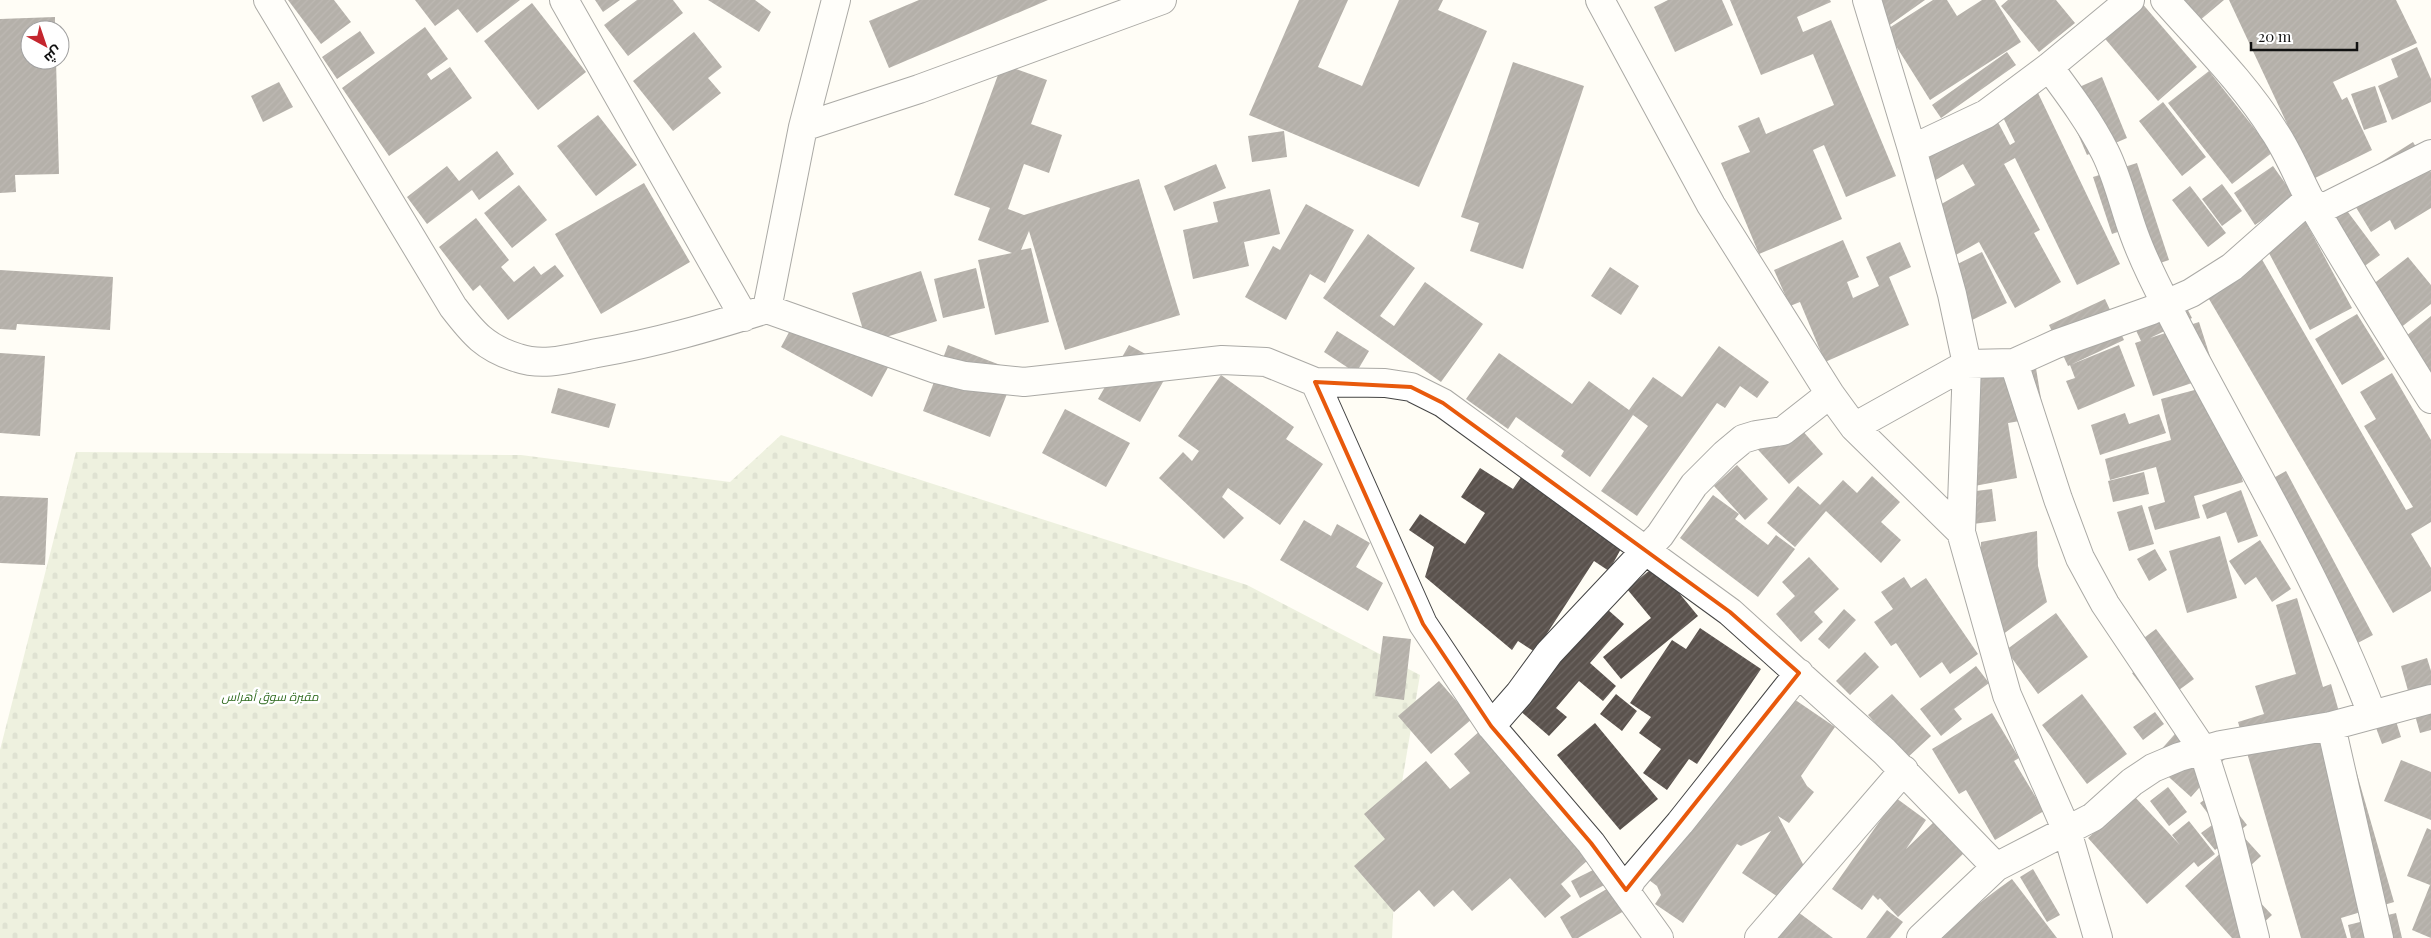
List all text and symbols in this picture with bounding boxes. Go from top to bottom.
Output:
north arrow [20,20,70,70]
scale bar [2251,20,2357,52]
text: 20 m [2258,26,2292,46]
text: ش [41,42,67,68]
park label: مقبرة سوق أهراس [222,688,319,705]

